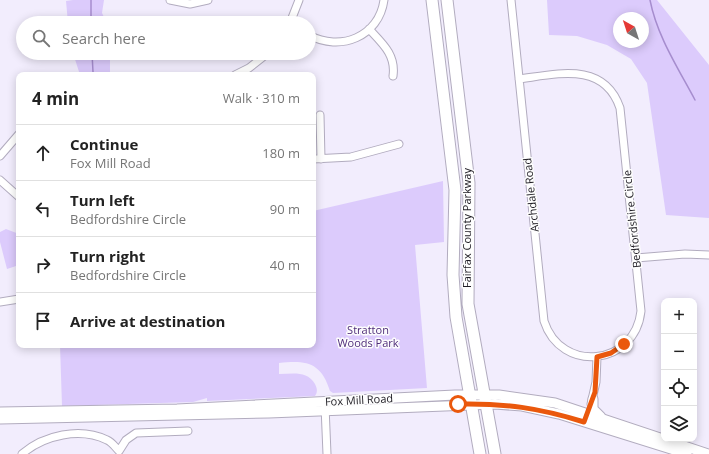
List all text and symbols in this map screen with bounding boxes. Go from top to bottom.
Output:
north arrow [613,12,649,48]
search box [16,16,316,60]
icon: search [30,27,52,49]
text: Search here [62,28,146,48]
text: 4 min [32,87,79,110]
text: Walk · 310 m [223,89,300,107]
text: Continue [70,134,138,154]
icon: ahead [32,142,54,164]
text: 180 m [262,144,300,162]
text: Fox Mill Road [70,154,151,172]
street label: Archdale Road [519,157,542,233]
street label: Fairfax County Parkway [459,168,474,288]
street label: Bedfordshire Circle [619,169,644,269]
text: Turn left [70,190,135,210]
icon: left [32,198,54,220]
text: 90 m [270,200,300,218]
text: Bedfordshire Circle [70,210,186,228]
text: Turn right [70,246,145,266]
icon: right [32,254,54,276]
text: 40 m [270,256,300,274]
text: Bedfordshire Circle [70,266,186,284]
map controls [661,298,697,442]
button: + [661,298,697,334]
icon: arrive [32,310,54,332]
text: Arrive at destination [70,311,225,331]
park label: Stratton Woods Park [337,322,399,350]
button: − [661,334,697,370]
route end [615,335,633,353]
button: locate [661,370,697,406]
street label: Fox Mill Road [325,390,393,409]
route start [449,395,467,413]
button: layers [661,406,697,442]

